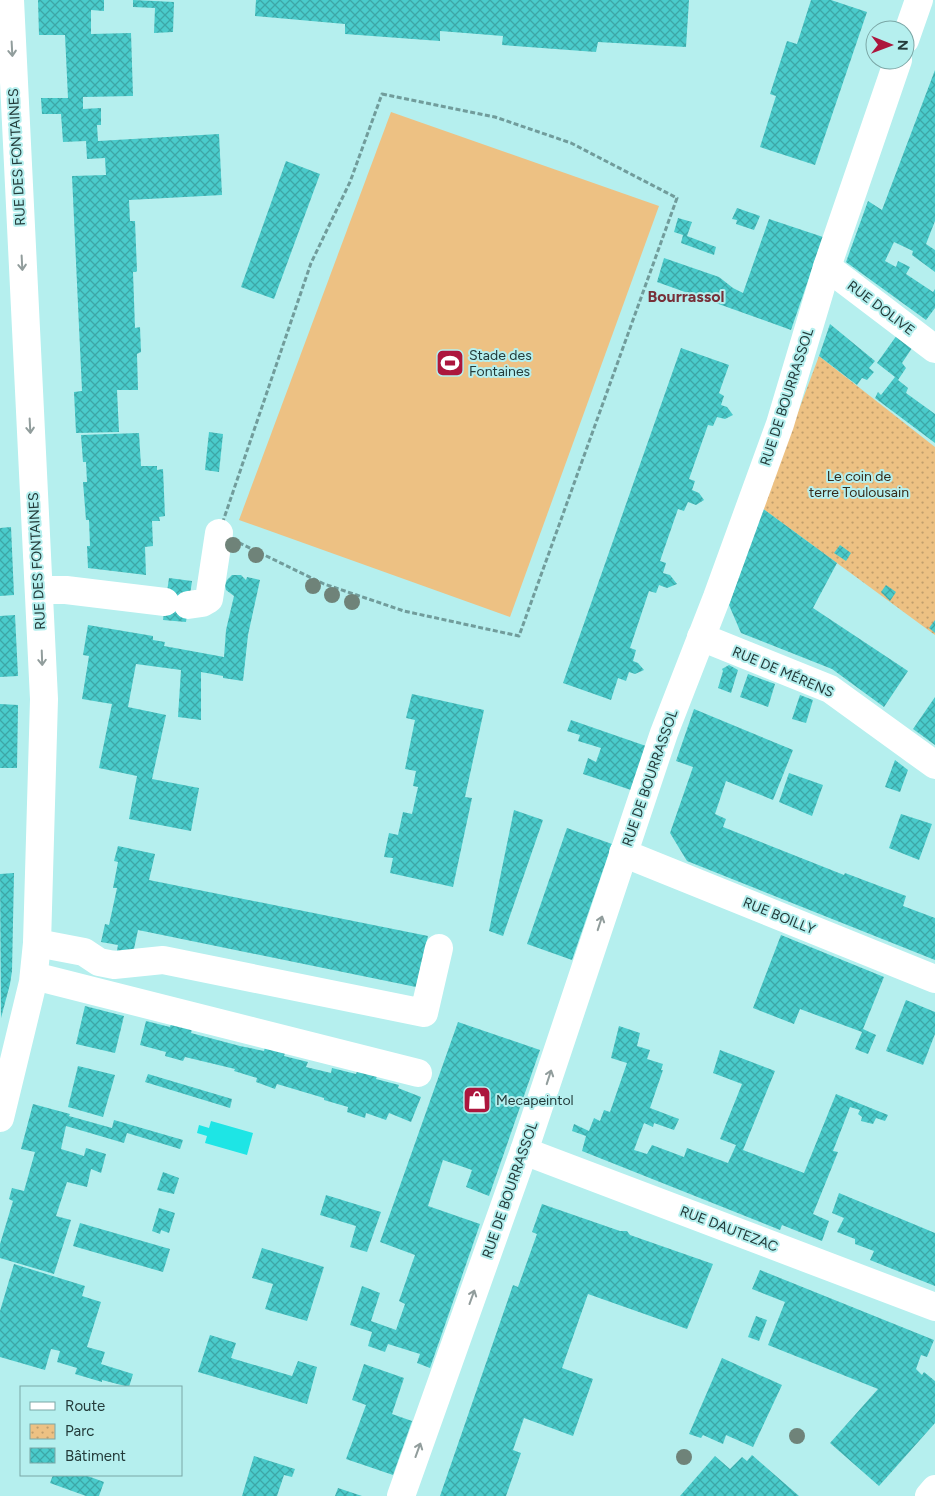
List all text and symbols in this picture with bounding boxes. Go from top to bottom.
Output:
north arrow [865,20,915,70]
one-way arrow [7,40,17,56]
text: N [894,40,911,51]
street label: RUE DES FONTAINES [5,88,29,226]
one-way arrow [18,255,27,271]
street label: RUE DOLIVE [844,277,918,339]
district label: Bourrassol [648,287,725,306]
street label: RUE DE BOURRASSOL [757,325,817,468]
place label: Stade des Fontaines [469,347,532,380]
sports icon: Stade des Fontaines [435,348,465,378]
one-way arrow [25,418,35,434]
park label: Le coin de terre Toulousain [809,468,909,501]
street label: RUE DES FONTAINES [25,492,49,630]
street label: RUE DE MÉRENS [730,643,836,701]
one-way arrow [38,650,47,666]
street label: RUE DE BOURRASSOL [619,707,682,849]
street label: RUE BOILLY [740,894,818,938]
one-way arrow [596,916,605,932]
one-way arrow [544,1070,554,1086]
shop icon: Mecapeintol [462,1085,492,1115]
place label: Mecapeintol [496,1092,574,1109]
street label: RUE DE BOURRASSOL [479,1119,542,1261]
street label: RUE DAUTEZAC [678,1203,780,1255]
one-way arrow [468,1290,477,1305]
legend [20,1386,182,1476]
text: Route [65,1397,105,1415]
text: Parc [65,1422,94,1440]
one-way arrow [414,1443,423,1458]
text: Bâtiment [65,1447,126,1465]

